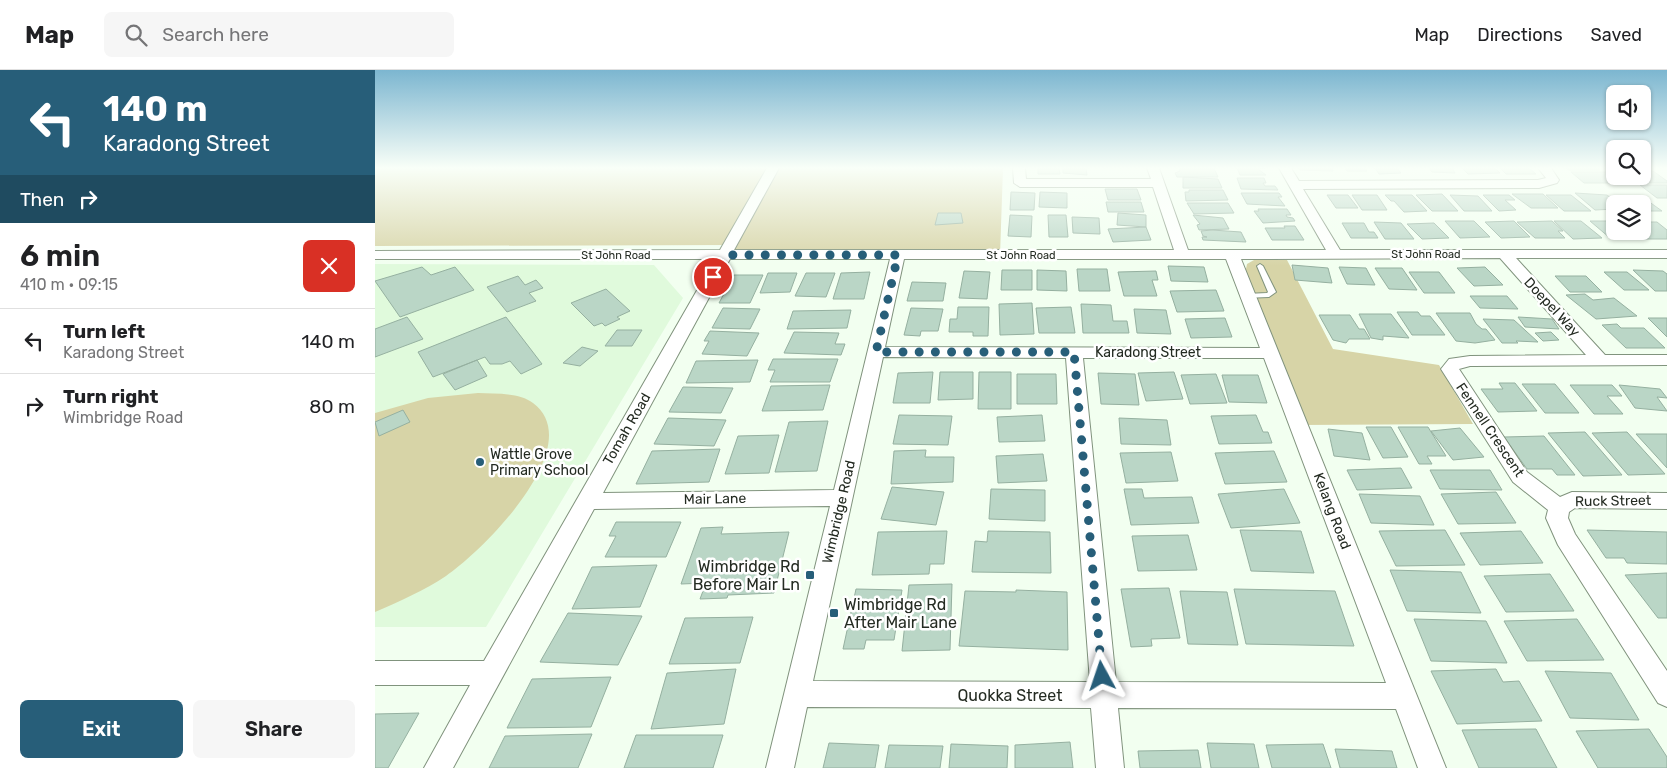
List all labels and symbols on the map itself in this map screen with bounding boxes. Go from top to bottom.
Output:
street label: St John Road [1391,248,1461,261]
street label: St John Road [581,249,651,262]
street label: St John Road [986,249,1056,262]
pin [692,256,734,298]
street label: Doepel Way [1520,274,1584,340]
street label: Karadong Street [1095,344,1202,361]
street label: Fennell Crescent [1452,380,1528,481]
street label: Tomah Road [600,390,654,468]
place label: Wattle Grove Primary School [490,446,588,479]
marker: Wattle Grove Primary School [474,456,486,468]
street label: Wimbridge Road [819,459,859,565]
street label: Kelang Road [1310,470,1354,552]
street label: Mair Lane [684,490,747,508]
street label: Ruck Street [1575,492,1652,510]
place label: Wimbridge Rd Before Mair Ln [693,557,800,594]
marker: Wimbridge Rd Before Mair Ln [804,569,816,581]
place label: Wimbridge Rd After Mair Lane [844,595,957,632]
marker: Wimbridge Rd After Mair Lane [828,607,840,619]
position arrow [1075,649,1127,701]
street label: Quokka Street [957,686,1063,705]

